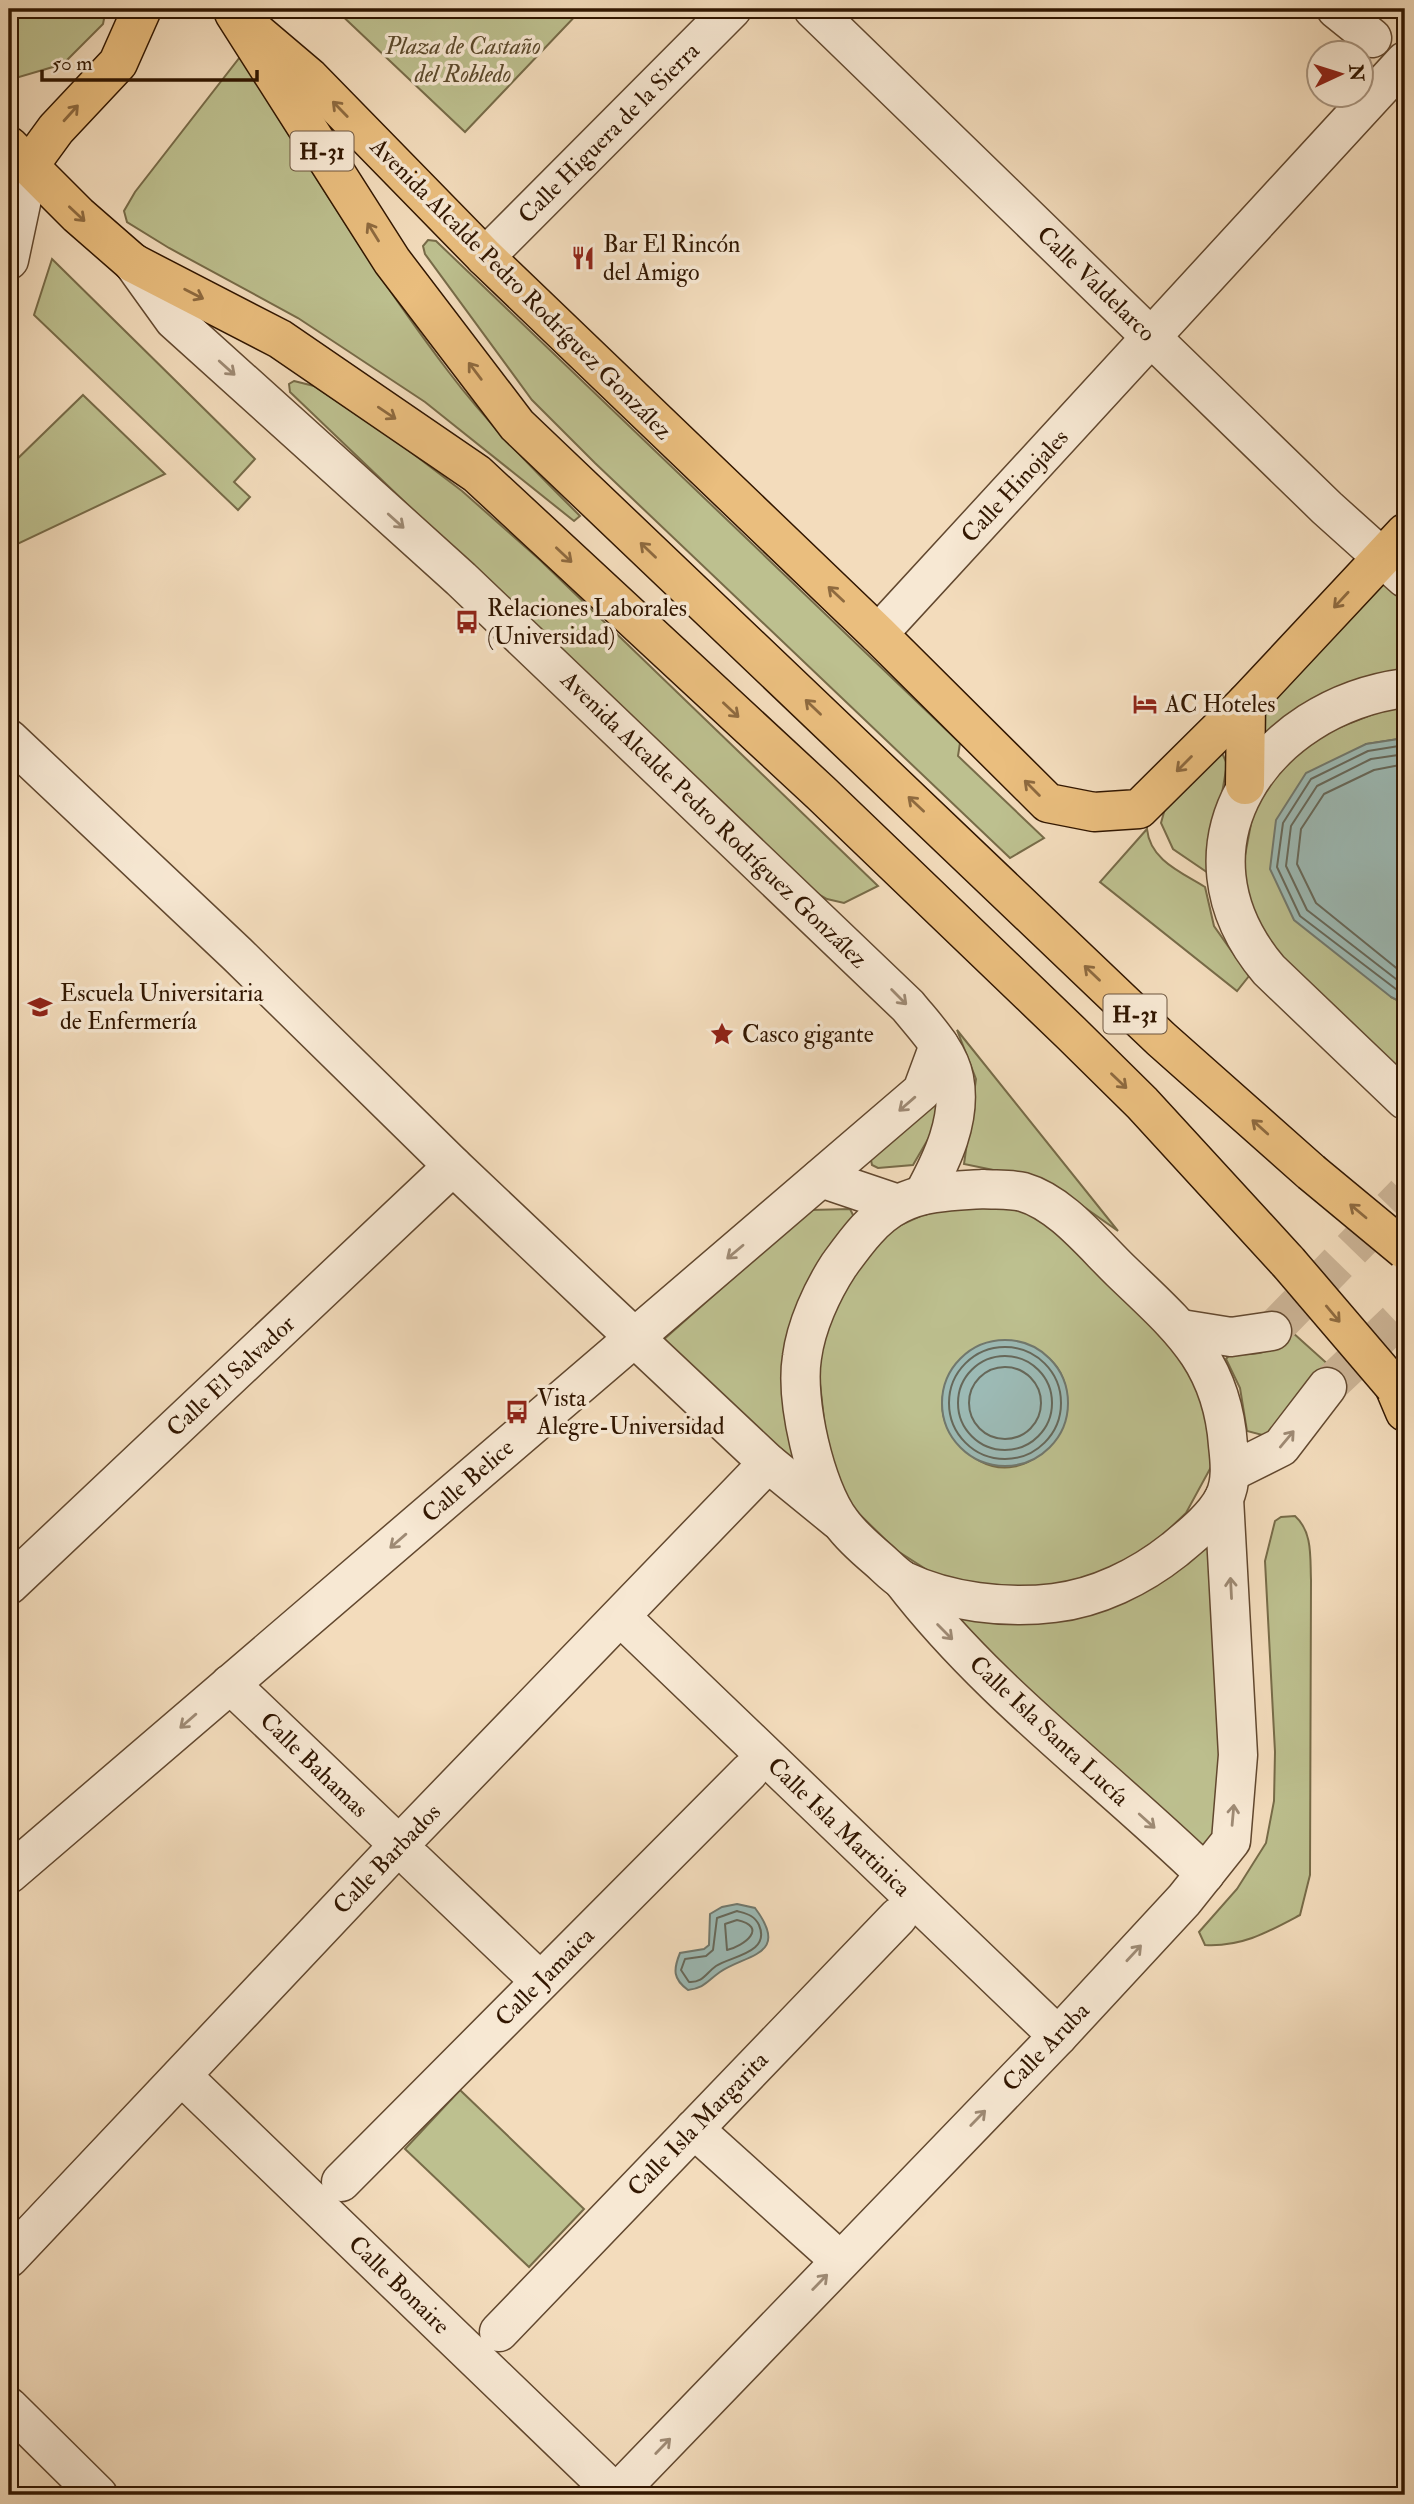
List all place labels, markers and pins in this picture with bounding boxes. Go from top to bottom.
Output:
place label: Bar El Rincón del Amigo [603,229,740,288]
restaurant icon: Bar El Rincón del Amigo [569,244,597,272]
place label: Relaciones Laborales (Universidad) [487,593,687,652]
bus stop icon: Relaciones Laborales (Universidad) [453,608,481,636]
place label: AC Hoteles [1164,689,1276,720]
hotel icon: AC Hoteles [1131,690,1159,718]
place label: Escuela Universitaria de Enfermería [60,978,264,1037]
school or university icon: Escuela Universitaria de Enfermería [26,993,54,1021]
place label: Casco gigante [742,1019,874,1050]
place icon: Casco gigante [708,1020,736,1048]
place label: Vista Alegre-Universidad [536,1383,725,1442]
bus stop icon: Vista Alegre-Universidad [503,1398,531,1426]

